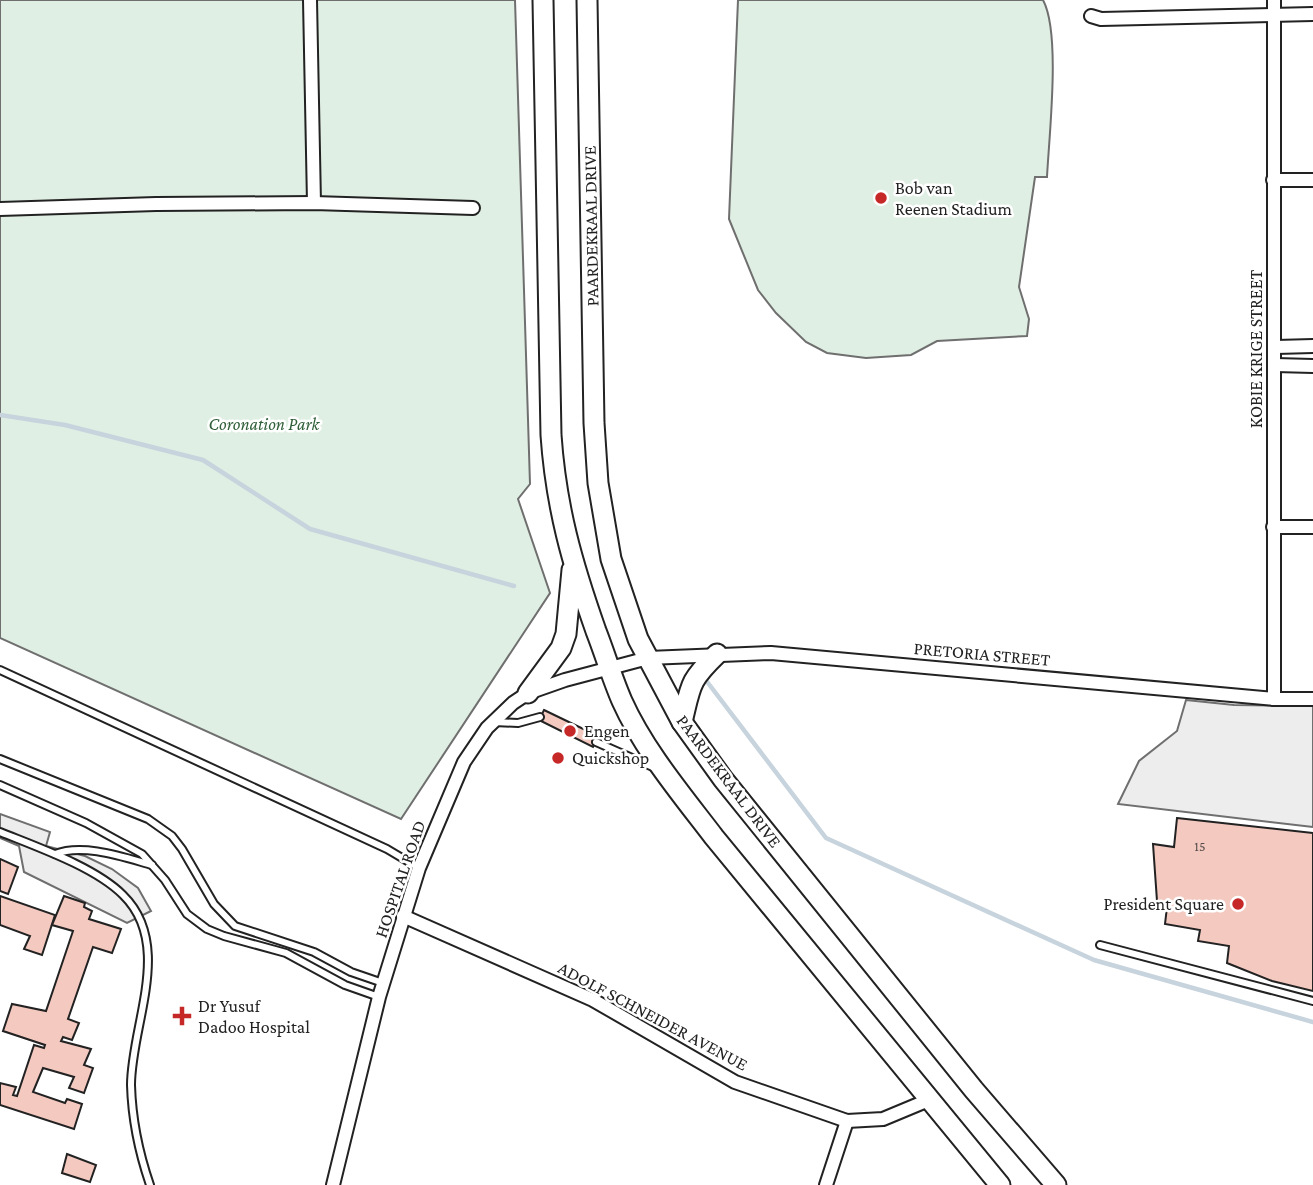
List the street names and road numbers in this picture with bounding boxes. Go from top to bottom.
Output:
street label: PAARDEKRAAL DRIVE [580,145,602,307]
street label: KOBIE KRIGE STREET [1246,270,1266,428]
street label: PRETORIA STREET [913,638,1051,670]
street label: PAARDEKRAAL DRIVE [673,711,785,851]
street label: HOSPITAL ROAD [371,818,429,940]
street label: ADOLF SCHNEIDER AVENUE [555,957,751,1075]

